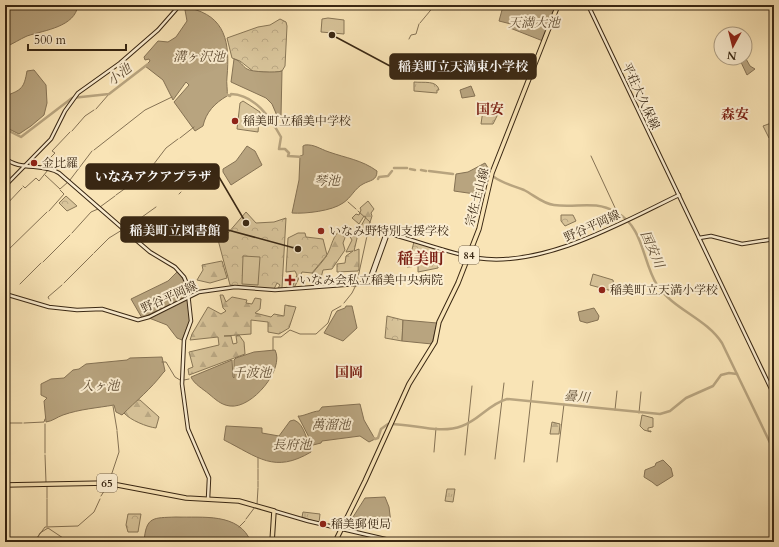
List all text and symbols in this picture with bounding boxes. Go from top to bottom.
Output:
water label: 天満大池 [508,14,562,32]
scale bar [28,26,126,52]
north arrow [713,26,753,66]
text: 500 m [34,32,67,48]
text: N [726,47,737,63]
water label: 溝ヶ沢池 [173,48,227,66]
callout: 稲美町立天満東小学校 [390,54,536,79]
water label: 小池 [104,58,137,90]
text: 稲美町立天満東小学校 [398,58,529,76]
street label: 平荘大久保線 [619,60,663,132]
district label: 国安 [476,100,504,119]
district label: 森安 [721,105,749,124]
place label: 稲美町立稲美中学校 [243,113,351,129]
marker: 稲美町立稲美中学校 [230,116,240,126]
place label: 金比羅 [42,155,78,171]
marker: 金比羅 [29,158,39,168]
callout: いなみアクアプラザ [86,164,219,189]
street label: 宗佐土山線 [462,166,492,228]
text: いなみアクアプラザ [95,168,211,186]
water label: 琴池 [314,172,342,190]
street label: 野谷平岡線 [561,206,623,246]
callout: 稲美町立図書館 [121,217,228,242]
text: 稲美町立図書館 [129,222,221,240]
place label: いなみ野特別支援学校 [329,223,449,239]
marker: いなみ野特別支援学校 [316,226,326,236]
water label: 国安川 [636,228,669,273]
road number: 84 [459,246,479,264]
district label: 稲美町 [397,248,445,270]
place label: いなみ会私立稲美中央病院 [299,272,443,288]
marker: いなみ会私立稲美中央病院 [284,274,296,286]
street label: 野谷平岡線 [138,277,200,317]
place label: 稲美町立天満小学校 [610,282,718,298]
marker: 稲美町立天満小学校 [597,285,607,295]
district label: 国岡 [335,363,363,382]
water label: 千波池 [232,364,273,382]
water label: 入ヶ池 [80,377,121,395]
water label: 曇川 [563,387,593,407]
water label: 萬溜池 [311,416,352,434]
water label: 長府池 [272,436,313,454]
road number: 65 [97,474,117,492]
place label: 稲美郵便局 [331,516,391,532]
marker: 稲美郵便局 [318,519,328,529]

